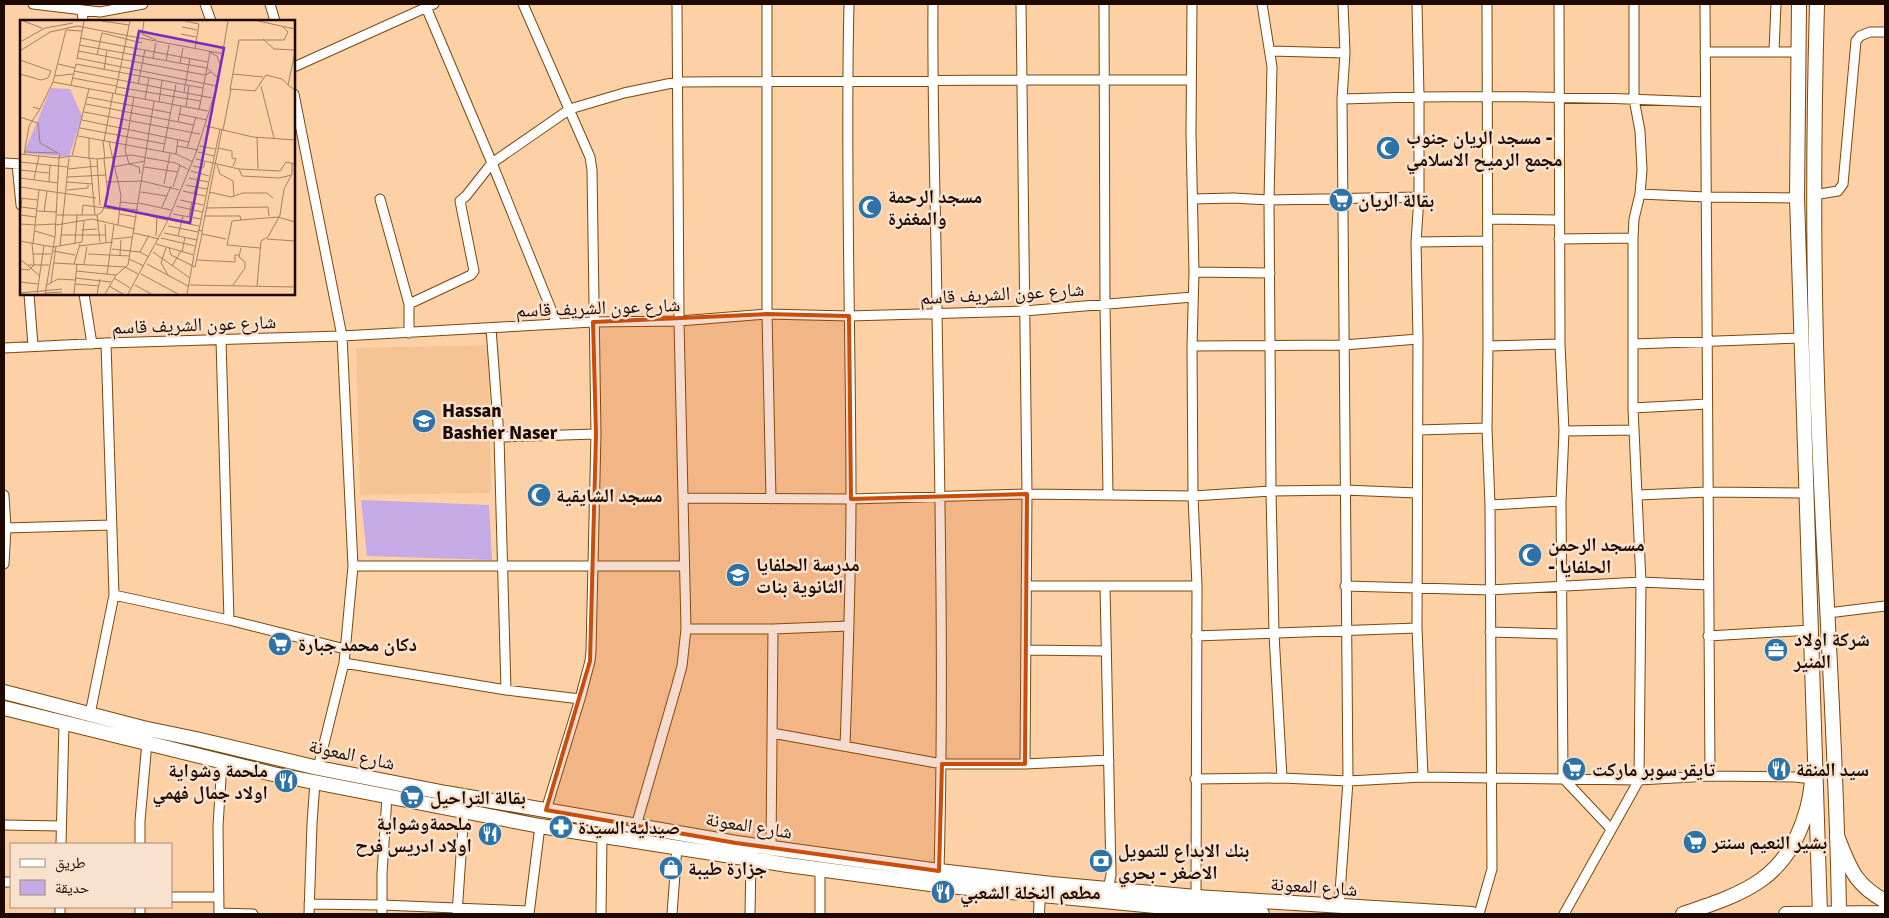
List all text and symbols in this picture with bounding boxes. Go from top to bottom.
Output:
inset map [20,20,295,295]
place label: مسجد الريان جنوب - مجمع الرميح الاسلامي [1406,126,1563,175]
mosque icon: مسجد الريان جنوب - مجمع الرميح الاسلامي [1375,135,1401,161]
place label: مسجد الرحمة والمغفرة [888,185,982,231]
supermarket icon: بقالة الريان [1328,187,1354,213]
place label: بقالة الريان [1358,189,1434,213]
mosque icon: مسجد الرحمة والمغفرة [857,194,883,220]
street label: شارع عون الشريف قاسم [919,278,1085,310]
street label: شارع عون الشريف قاسم [515,293,681,323]
street label: شارع عون الشريف قاسم [111,310,277,340]
place label: Hassan Bashier Naser [442,399,558,445]
school or university icon: Hassan Bashier Naser [411,408,437,434]
mosque icon: مسجد الشايقية [526,482,552,508]
place label: مسجد الشايقية [556,484,662,508]
place label: مسجد الرحمن - الحلفايا [1548,533,1645,579]
mosque icon: مسجد الرحمن - الحلفايا [1517,542,1543,568]
place label: مدرسة الحلفايا الثانوية بنات [756,553,860,599]
school or university icon: مدرسة الحلفايا الثانوية بنات [725,562,751,588]
place label: شركة اولاد المنير [1793,628,1870,674]
supermarket icon: دكان محمد جبارة [267,631,293,657]
place label: دكان محمد جبارة [298,633,417,657]
office icon: شركة اولاد المنير [1763,637,1789,663]
street label: شارع المعونة [307,734,397,776]
supermarket icon: تايقر سوبر ماركت [1561,756,1587,782]
restaurant icon: سيد المنقة [1766,756,1792,782]
place label: تايقر سوبر ماركت [1592,758,1716,782]
place label: سيد المنقة [1796,758,1869,782]
place label: ملحمة وشواية اولاد جمال فهمي [152,759,268,808]
restaurant icon: ملحمة وشواية اولاد جمال فهمي [273,768,299,794]
supermarket icon: بقالة التراحيل [399,784,425,810]
place label: بقالة التراحيل [430,786,526,810]
street label: شارع المعونة [704,807,794,845]
place label: ملحمةوشواية اولاد ادريس فرح [355,812,472,858]
pharmacy icon: صيدلية السيدة [548,814,574,840]
place label: صيدلية السيدة [578,816,680,840]
restaurant icon: ملحمةوشواية اولاد ادريس فرح [477,821,503,847]
supermarket icon: بشير النعيم سنتر [1682,829,1708,855]
place label: بشير النعيم سنتر [1711,831,1827,855]
place label: بنك الابداع للتمويل الاصغر - بحري [1118,839,1249,888]
legend [10,843,172,908]
bank icon: بنك الابداع للتمويل الاصغر - بحري [1088,848,1114,874]
text: طريق [55,854,86,873]
shop icon: جزارة طيبة [658,855,684,881]
place label: جزارة طيبة [688,857,767,881]
street label: شارع المعونة [1270,872,1358,902]
text: حديقة [55,879,90,897]
restaurant icon: مطعم النخلة الشعبي [930,879,956,905]
place label: مطعم النخلة الشعبي [960,881,1101,908]

